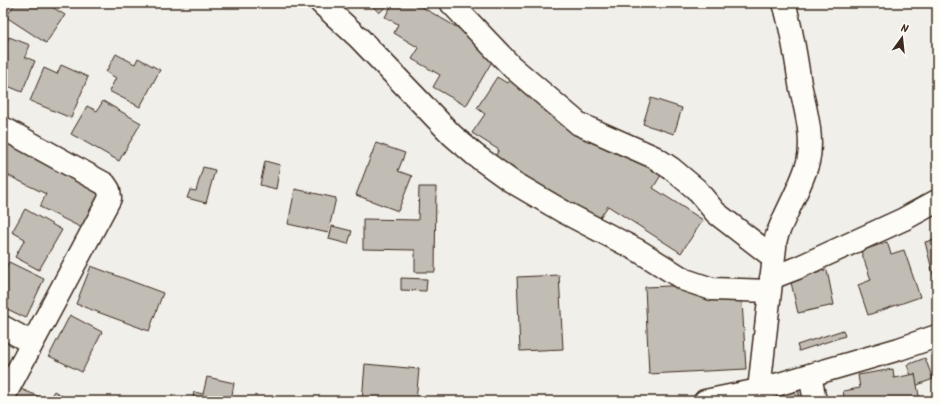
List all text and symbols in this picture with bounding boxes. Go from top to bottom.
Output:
north arrow [882,18,922,58]
text: N [899,20,910,39]

